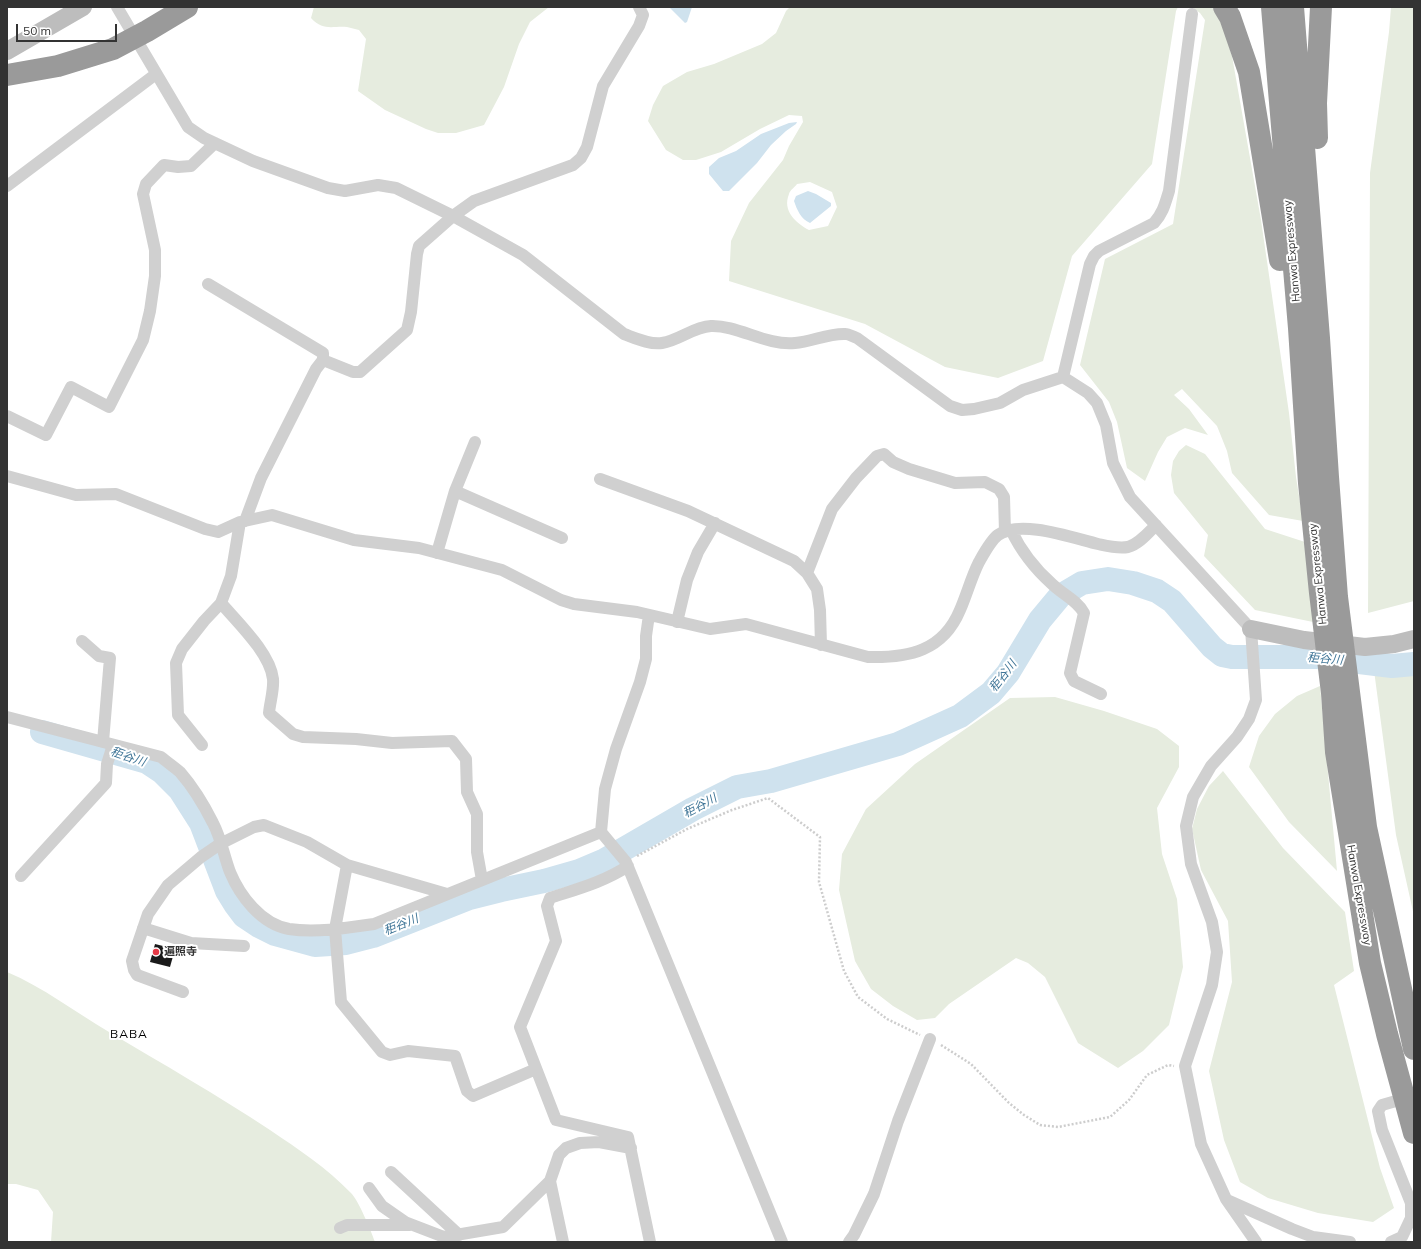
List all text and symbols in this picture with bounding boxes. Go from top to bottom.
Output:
scale bar [18,16,119,42]
text: 50 m [23,23,51,38]
street label: Hanwa Expressway [1281,200,1303,302]
street label: Hanwa Expressway [1306,523,1330,625]
water label: 秬谷川 [1306,650,1344,668]
water label: 秬谷川 [986,657,1020,695]
water label: 秬谷川 [109,744,147,770]
water label: 秬谷川 [681,791,719,821]
street label: Hanwa Expressway [1344,844,1374,946]
water label: 秬谷川 [382,912,420,938]
place label: 遍照寺 [164,945,197,959]
marker: 遍照寺 [151,947,161,957]
district label: BABA [110,1027,148,1041]

